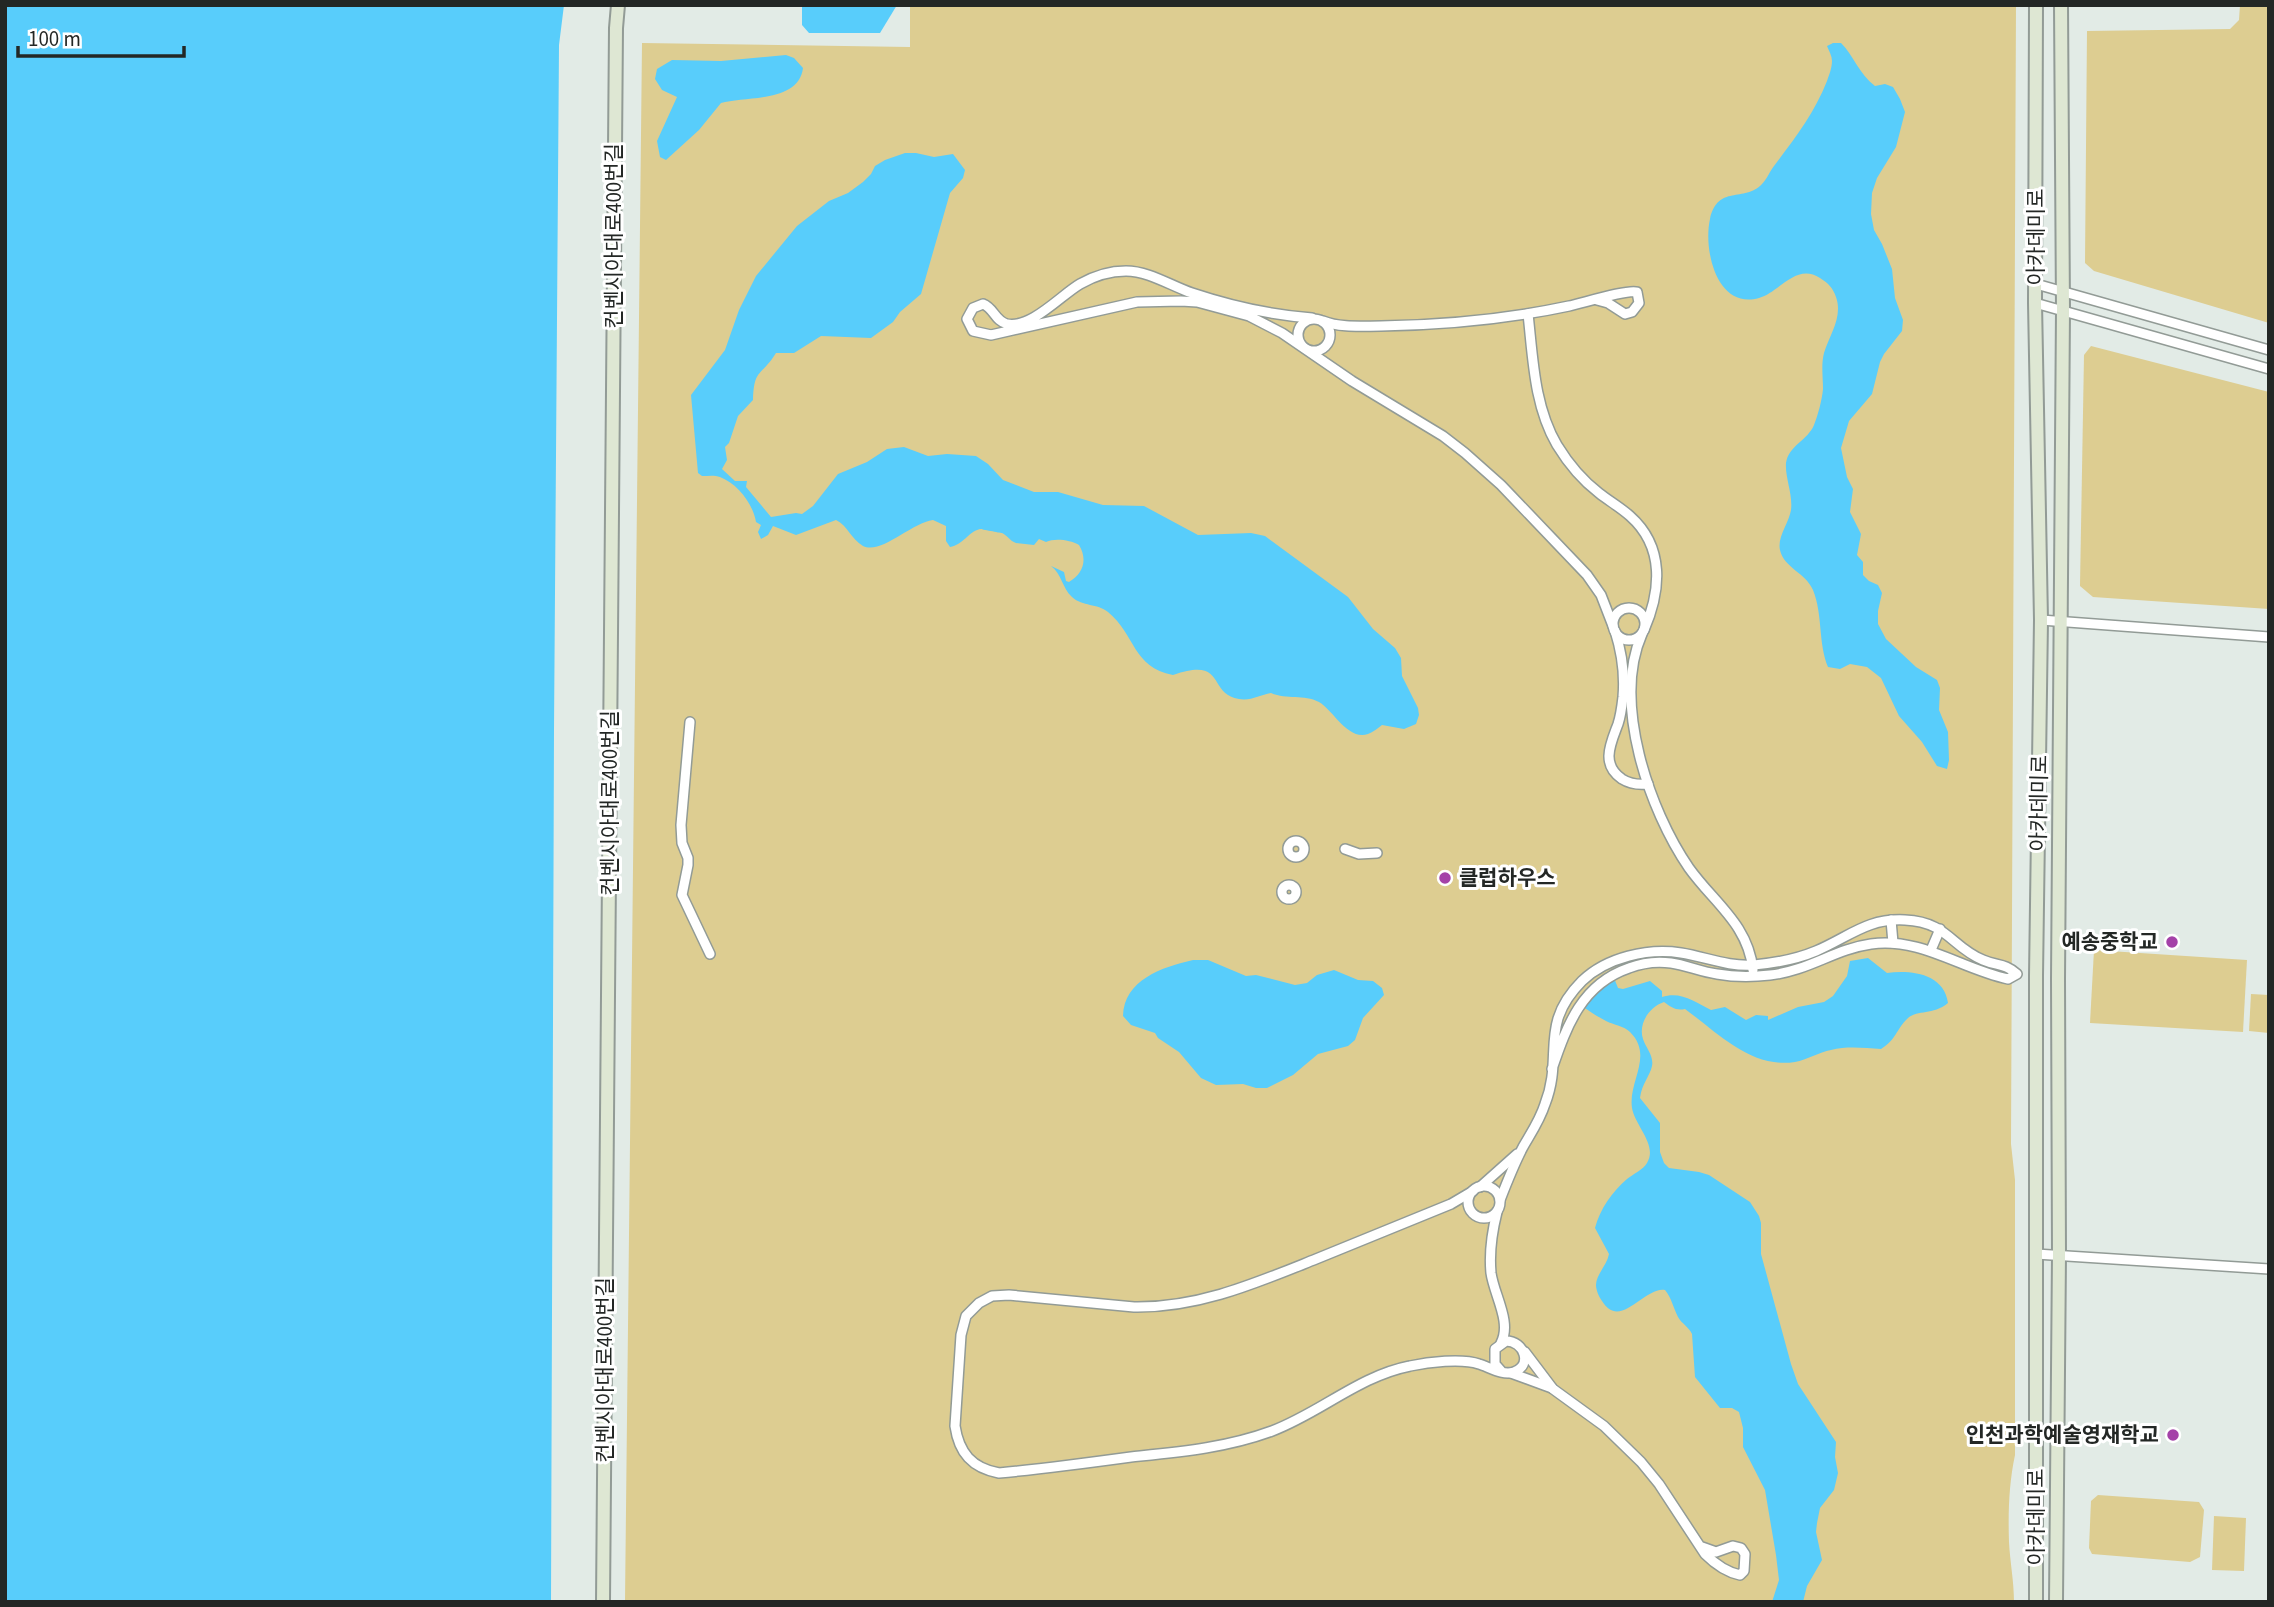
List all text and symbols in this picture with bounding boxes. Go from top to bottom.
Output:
scale bar [18,14,184,58]
text: 100 m [28,24,81,54]
street label: 컨벤시아대로400번길 [599,143,629,329]
street label: 아카데미로 [2021,189,2051,285]
street label: 컨벤시아대로400번길 [595,710,625,896]
street label: 아카데미로 [2023,754,2055,852]
place label: 클럽하우스 [1459,863,1556,893]
marker: 클럽하우스 [1437,870,1453,886]
place label: 예송중학교 [2061,927,2158,957]
marker: 예송중학교 [2164,934,2180,950]
street label: 컨벤시아대로400번길 [590,1277,620,1463]
place label: 인천과학예술영재학교 [1966,1420,2159,1450]
marker: 인천과학예술영재학교 [2165,1427,2181,1443]
street label: 아카데미로 [2021,1469,2051,1565]

